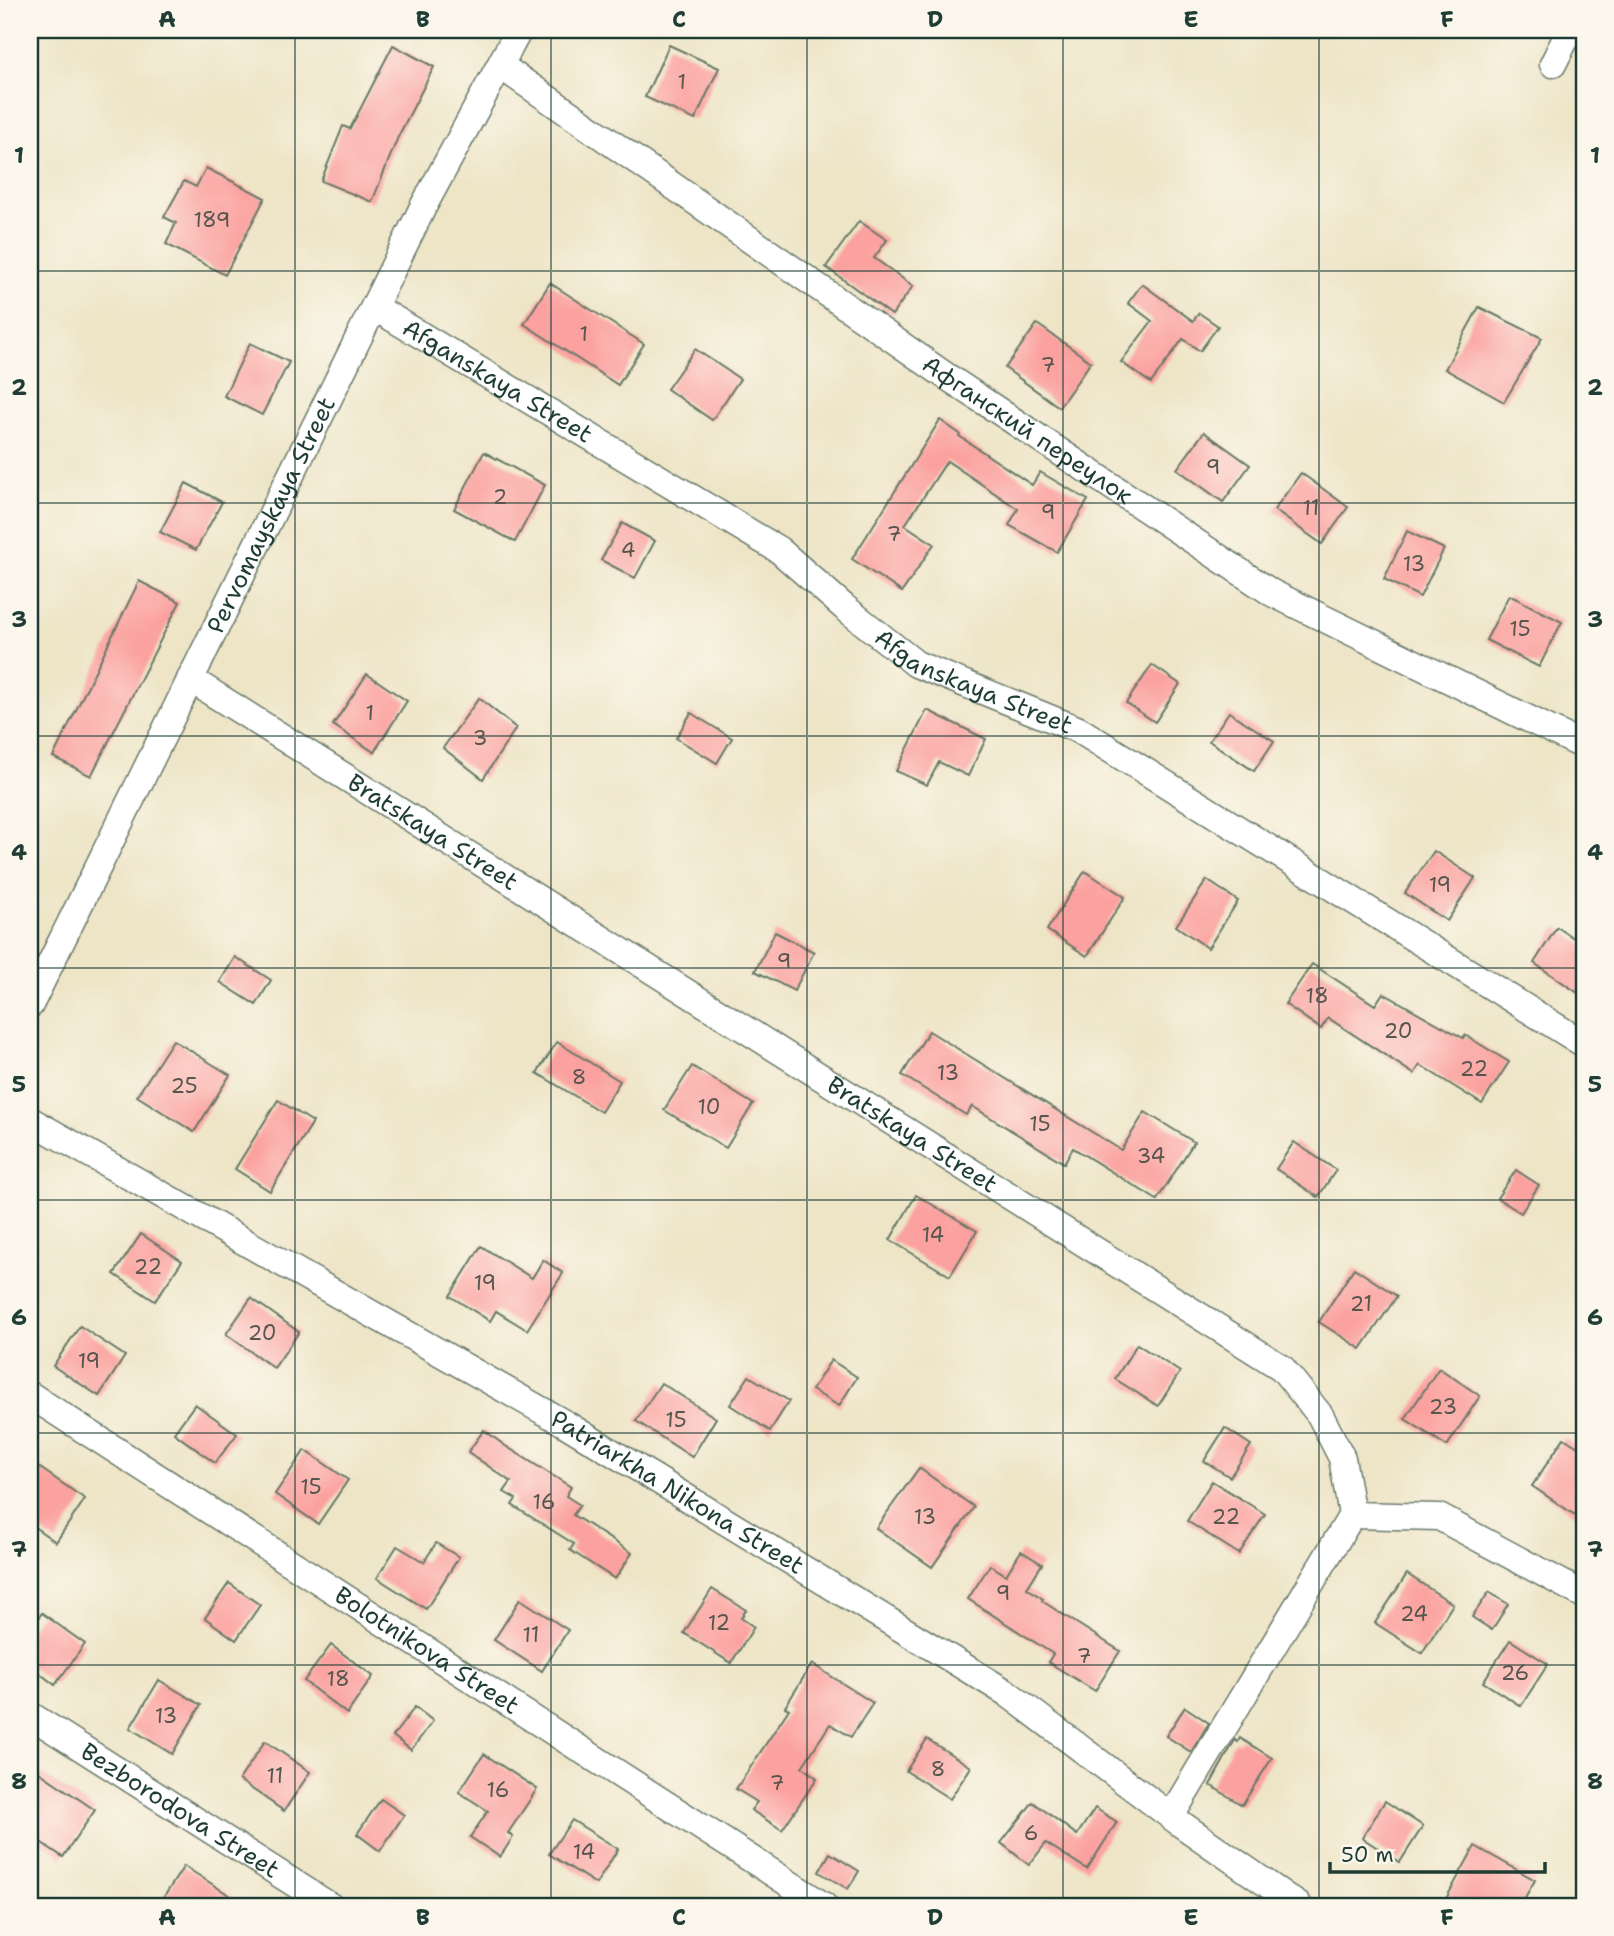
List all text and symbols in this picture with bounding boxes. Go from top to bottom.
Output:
text: A [158,4,176,34]
text: B [416,4,430,34]
text: C [672,4,686,34]
text: D [927,4,943,34]
text: E [1183,4,1199,34]
text: F [1440,4,1454,34]
house number: 1 [678,68,686,96]
text: 1 [14,140,24,170]
text: 1 [1590,140,1600,170]
house number: 189 [194,206,230,234]
street label: Afganskaya Street [397,312,598,450]
house number: 1 [580,320,588,348]
street label: Афганский переулок [916,348,1139,512]
house number: 7 [1041,351,1055,379]
text: 2 [11,372,27,402]
text: 2 [1587,372,1603,402]
street label: Pervomayskaya Street [200,392,343,639]
house number: 9 [1206,453,1220,481]
house number: 2 [493,483,507,511]
house number: 11 [1303,494,1319,522]
house number: 9 [1041,498,1055,526]
house number: 7 [887,520,901,548]
house number: 4 [621,536,635,564]
house number: 13 [1403,550,1425,578]
text: 3 [11,604,27,634]
text: 3 [1587,604,1603,634]
house number: 15 [1509,615,1531,643]
street label: Afganskaya Street [868,621,1077,742]
house number: 1 [366,699,374,727]
house number: 3 [473,724,487,752]
street label: Bratskaya Street [342,766,524,898]
text: 4 [11,837,27,867]
text: 4 [1587,837,1603,867]
house number: 19 [1429,871,1451,899]
house number: 9 [777,947,791,975]
house number: 18 [1305,982,1329,1010]
house number: 20 [1384,1017,1412,1045]
house number: 22 [1460,1055,1488,1083]
house number: 13 [937,1059,959,1087]
house number: 8 [572,1063,586,1091]
text: 5 [12,1069,26,1099]
street label: Bratskaya Street [821,1069,1003,1200]
text: 5 [1588,1069,1602,1099]
house number: 25 [170,1072,198,1100]
house number: 10 [698,1093,720,1121]
house number: 15 [1029,1110,1051,1138]
house number: 34 [1137,1142,1165,1170]
house number: 14 [922,1221,944,1249]
house number: 22 [134,1253,162,1281]
house number: 19 [474,1269,496,1297]
house number: 21 [1350,1290,1372,1318]
text: 6 [11,1302,27,1332]
text: 6 [1587,1302,1603,1332]
house number: 20 [248,1319,276,1347]
house number: 19 [78,1347,100,1375]
house number: 23 [1429,1393,1457,1421]
street label: Patriarkha Nikona Street [545,1403,810,1582]
house number: 15 [665,1406,687,1434]
house number: 15 [300,1473,322,1501]
house number: 16 [533,1488,555,1516]
house number: 13 [914,1503,936,1531]
house number: 22 [1212,1503,1240,1531]
text: 7 [11,1534,27,1564]
text: 7 [1587,1534,1603,1564]
street label: Bolotnikova Street [328,1579,525,1722]
house number: 9 [996,1579,1010,1607]
house number: 24 [1400,1600,1428,1628]
house number: 12 [708,1609,730,1637]
house number: 11 [523,1621,539,1649]
house number: 7 [1077,1642,1091,1670]
house number: 26 [1501,1659,1529,1687]
house number: 18 [326,1665,350,1693]
house number: 13 [155,1702,177,1730]
street label: Bezborodova Street [75,1735,286,1886]
house number: 8 [931,1755,945,1783]
house number: 11 [267,1762,283,1790]
text: 8 [11,1766,27,1796]
text: 8 [1587,1766,1603,1796]
house number: 7 [770,1769,784,1797]
house number: 16 [487,1776,509,1804]
house number: 6 [1024,1819,1038,1847]
scale bar [1330,1831,1546,1875]
house number: 14 [573,1838,595,1866]
text: 50 m [1341,1841,1394,1869]
text: A [158,1902,176,1932]
text: B [416,1902,430,1932]
text: C [672,1902,686,1932]
text: D [927,1902,943,1932]
text: E [1183,1902,1199,1932]
text: F [1440,1902,1454,1932]

